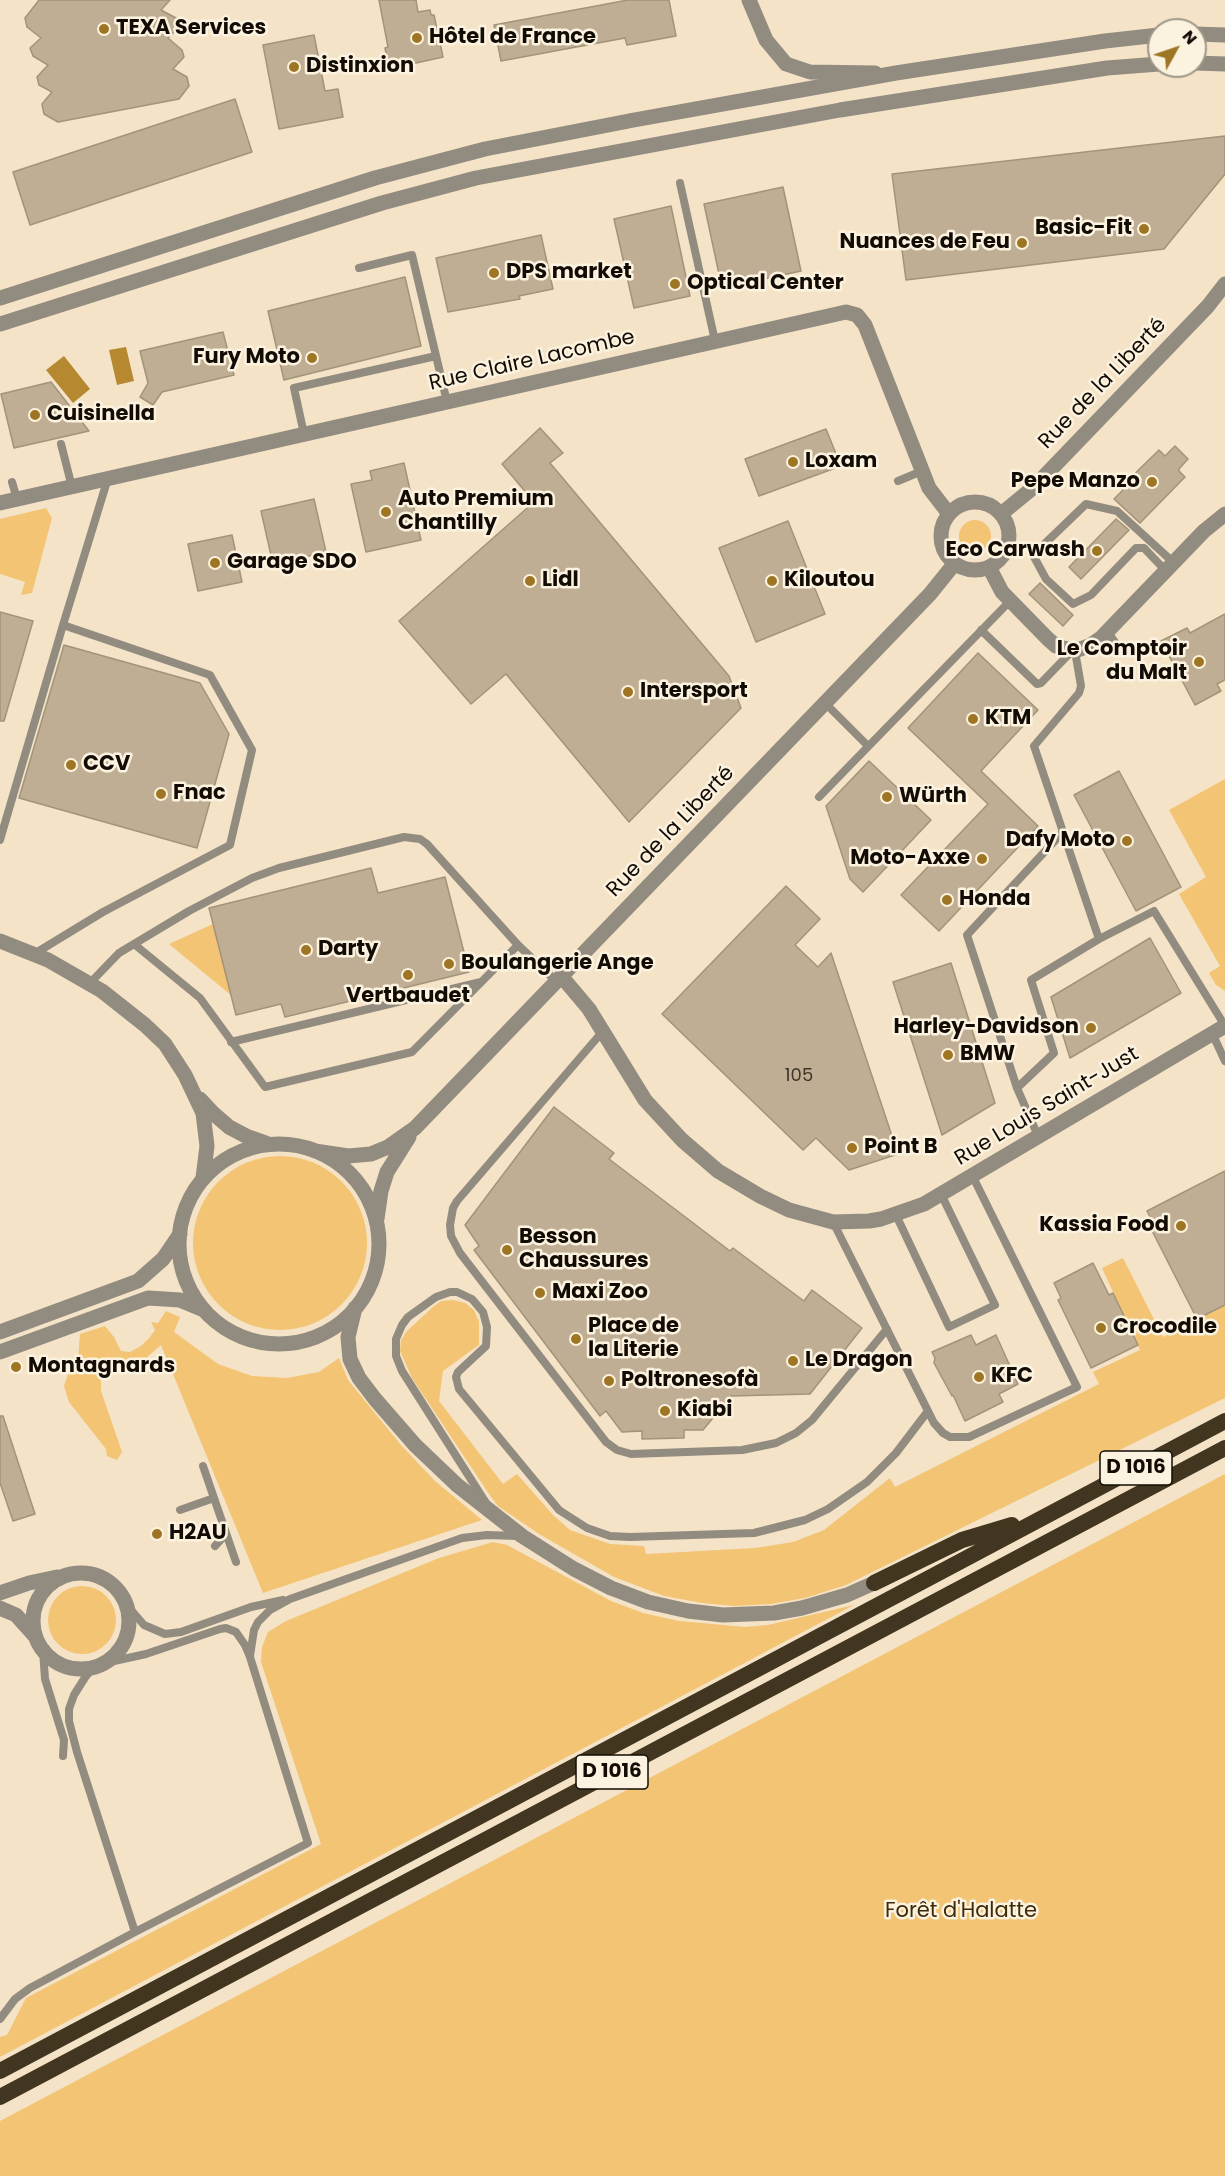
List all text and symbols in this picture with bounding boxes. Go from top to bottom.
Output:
place label: TEXA Services [116,16,266,42]
north arrow [1147,18,1207,78]
marker: TEXA Services [97,22,111,36]
place label: Hôtel de France [429,25,596,51]
text: N [1177,25,1202,49]
marker: Hôtel de France [410,31,424,45]
place label: Distinxion [306,54,414,80]
marker: Distinxion [287,60,301,74]
place label: Basic-Fit [1035,216,1132,242]
marker: Basic-Fit [1137,222,1151,236]
place label: Nuances de Feu [840,230,1010,256]
marker: Nuances de Feu [1015,236,1029,250]
place label: DPS market [506,260,632,286]
marker: DPS market [487,266,501,280]
place label: Optical Center [687,271,844,297]
marker: Optical Center [668,277,682,291]
street label: Rue de la Liberté [1034,313,1172,455]
street label: Rue Claire Lacombe [427,325,637,397]
place label: Fury Moto [193,345,300,371]
marker: Fury Moto [305,351,319,365]
place label: Cuisinella [47,402,155,428]
marker: Cuisinella [28,408,42,422]
place label: Loxam [805,449,877,475]
marker: Loxam [786,455,800,469]
place label: Pepe Manzo [1011,469,1140,495]
marker: Pepe Manzo [1145,475,1159,489]
place label: Auto Premium Chantilly [398,487,554,537]
marker: Auto Premium Chantilly [379,505,393,519]
place label: Eco Carwash [946,538,1085,564]
marker: Eco Carwash [1090,544,1104,558]
place label: Garage SDO [227,550,357,576]
marker: Garage SDO [208,556,222,570]
place label: Lidl [542,568,579,594]
place label: Kiloutou [784,568,875,594]
marker: Lidl [523,574,537,588]
marker: Kiloutou [765,574,779,588]
place label: Le Comptoir du Malt [1057,637,1187,687]
marker: Le Comptoir du Malt [1192,655,1206,669]
place label: Intersport [640,679,748,705]
marker: Intersport [621,685,635,699]
place label: KTM [985,706,1031,732]
marker: KTM [966,712,980,726]
place label: CCV [83,752,130,778]
marker: CCV [64,758,78,772]
street label: Rue de la Liberté [602,761,740,903]
place label: Fnac [173,781,226,807]
place label: Würth [899,784,967,810]
marker: Fnac [154,787,168,801]
marker: Würth [880,790,894,804]
place label: Dafy Moto [1006,828,1115,854]
marker: Dafy Moto [1120,834,1134,848]
place label: Moto-Axxe [850,846,970,872]
marker: Moto-Axxe [975,852,989,866]
place label: Honda [959,887,1030,913]
marker: Honda [940,893,954,907]
place label: Darty [318,937,378,963]
marker: Darty [299,943,313,957]
place label: Boulangerie Ange [461,951,654,977]
marker: Boulangerie Ange [442,957,456,971]
marker: Vertbaudet [401,968,415,982]
place label: Vertbaudet [346,984,470,1010]
place label: Harley-Davidson [893,1015,1079,1041]
marker: Harley-Davidson [1084,1021,1098,1035]
street label: Rue Louis Saint-Just [950,1042,1144,1172]
place label: BMW [960,1042,1015,1068]
marker: BMW [941,1048,955,1062]
house number: 105 [785,1065,813,1087]
place label: Point B [864,1135,938,1161]
marker: Point B [845,1141,859,1155]
place label: Kassia Food [1039,1213,1169,1239]
marker: Kassia Food [1174,1219,1188,1233]
place label: Besson Chaussures [519,1225,649,1275]
marker: Besson Chaussures [500,1243,514,1257]
place label: Maxi Zoo [552,1280,648,1306]
marker: Maxi Zoo [533,1286,547,1300]
place label: Place de la Literie [588,1314,679,1364]
place label: Crocodile [1113,1315,1217,1341]
marker: Crocodile [1094,1321,1108,1335]
marker: Place de la Literie [569,1332,583,1346]
place label: Le Dragon [805,1348,913,1374]
place label: Montagnards [28,1354,175,1380]
marker: Le Dragon [786,1354,800,1368]
marker: Montagnards [9,1360,23,1374]
place label: KFC [991,1364,1033,1390]
place label: Poltronesofà [621,1368,759,1394]
marker: KFC [972,1370,986,1384]
marker: Poltronesofà [602,1374,616,1388]
place label: Kiabi [677,1398,733,1424]
marker: Kiabi [658,1404,672,1418]
road number: D 1016 [1100,1451,1172,1485]
place label: H2AU [169,1521,227,1547]
marker: H2AU [150,1527,164,1541]
road number: D 1016 [576,1755,648,1789]
park label: Forêt d'Halatte [885,1899,1037,1925]

